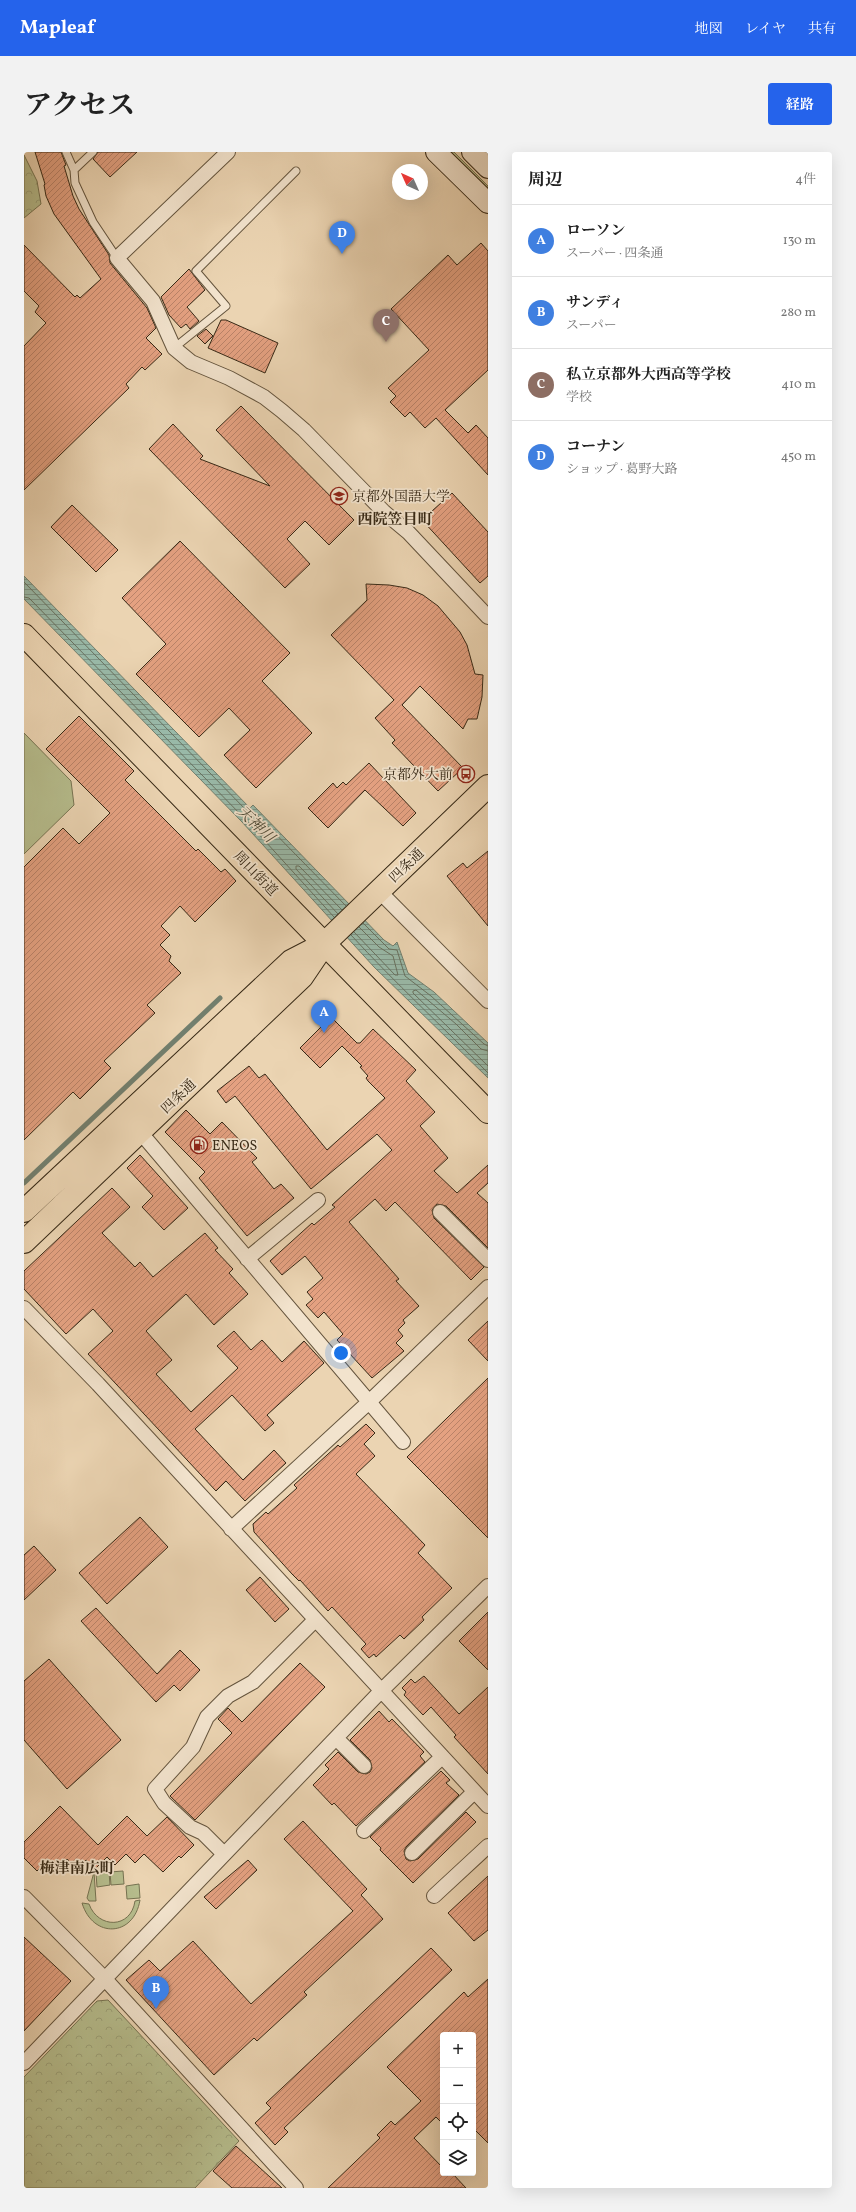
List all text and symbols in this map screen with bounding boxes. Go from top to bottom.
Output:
text: Mapleaf [20,15,95,41]
text: 地図 [695,20,723,39]
text: レイヤ [745,20,786,39]
text: 共有 [808,20,836,39]
button: 経路 [768,83,832,125]
text: アクセス [24,87,135,126]
north arrow [392,164,428,200]
text: 周辺 [528,169,562,192]
text: 4件 [795,171,816,189]
pin: D [329,221,355,254]
text: ローソン [566,221,625,242]
text: A [536,232,546,250]
text: 130 m [783,232,816,250]
text: スーパー · 四条通 [566,245,663,263]
text: サンディ [566,293,624,314]
text: B [537,304,545,322]
text: 280 m [780,304,816,322]
pin: C [373,309,399,342]
text: スーパー [566,317,617,335]
text: 私立京都外大西高等学校 [566,365,731,386]
text: C [537,376,545,394]
text: 410 m [781,376,816,394]
text: 学校 [566,389,592,407]
text: コーナン [566,437,625,458]
text: D [536,448,546,466]
text: 450 m [781,448,816,466]
text: ショップ · 葛野大路 [566,461,678,479]
school or university icon: 京都外国語大学 [329,486,349,506]
place label: 京都外国語大学 [352,488,450,507]
district label: 西院笠目町 [357,510,433,531]
bus stop icon: 京都外大前 [456,764,476,784]
place label: 京都外大前 [383,766,453,785]
water label: 天神川 [231,802,280,850]
street label: 四条通 [385,845,429,888]
street label: 周山街道 [229,847,281,901]
pin: A [311,1000,337,1033]
street label: 四条通 [157,1076,201,1119]
fuel station icon: ENEOS [189,1135,209,1155]
place label: ENEOS [212,1137,257,1156]
your location [331,1343,351,1363]
district label: 梅津南広町 [39,1859,115,1880]
pin: B [143,1976,169,2009]
map controls [440,2032,476,2176]
button: + [440,2032,476,2068]
button: − [440,2068,476,2104]
button: locate [440,2104,476,2140]
button: layers [440,2140,476,2176]

